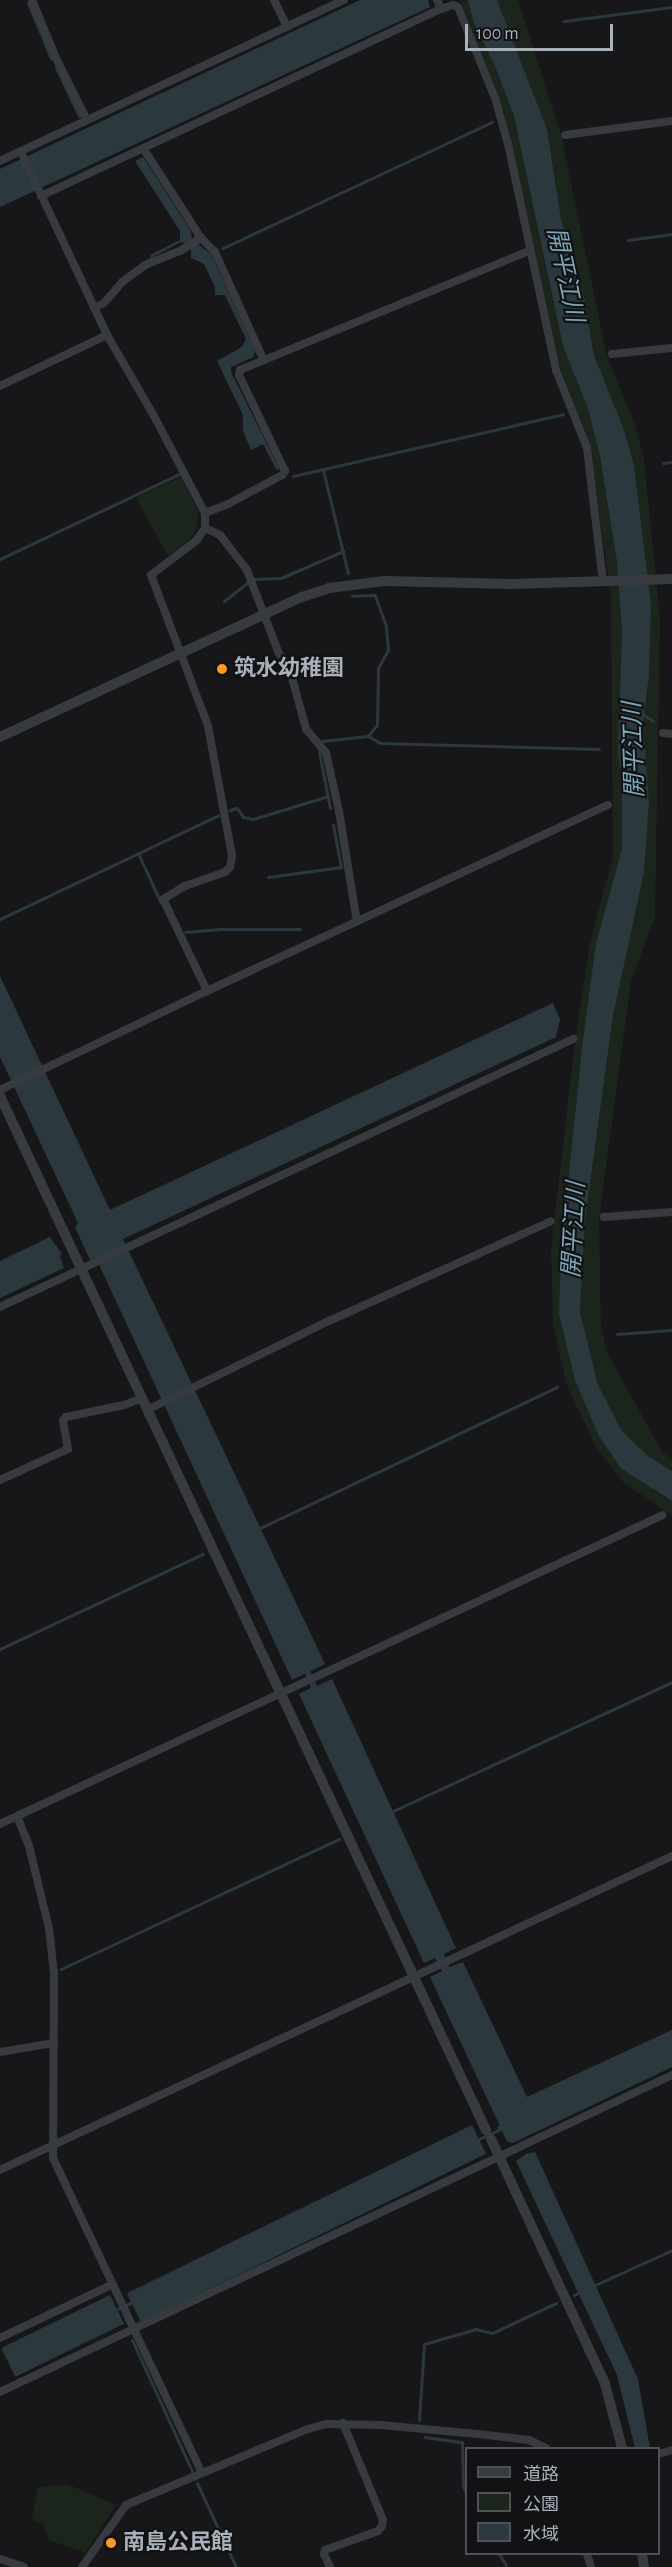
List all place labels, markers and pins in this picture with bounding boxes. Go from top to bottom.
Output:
place label: 筑水幼稚園 [234,656,344,682]
marker: 筑水幼稚園 [215,662,229,676]
place label: 南島公民館 [123,2530,233,2556]
marker: 南島公民館 [104,2536,118,2550]

